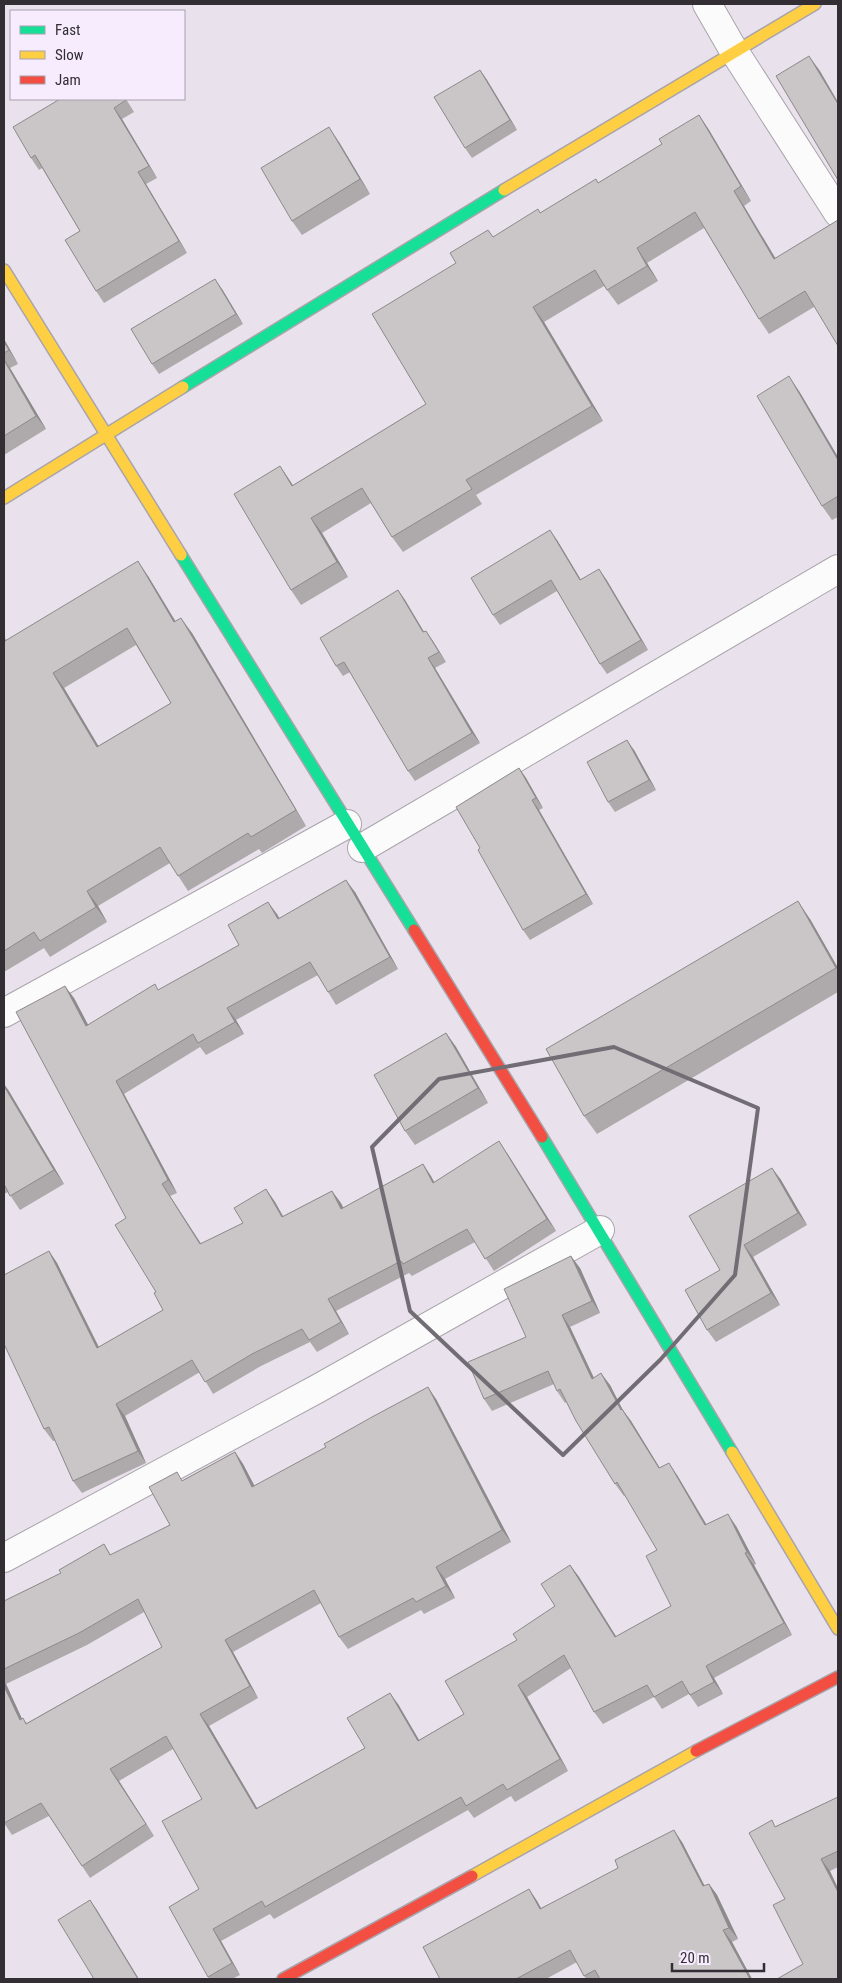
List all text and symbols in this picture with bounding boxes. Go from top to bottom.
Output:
legend [10,10,185,100]
text: Fast [55,21,80,39]
text: Slow [55,46,84,64]
text: Jam [55,71,81,89]
scale bar [672,1940,764,1972]
text: 20 m [680,1949,710,1967]

